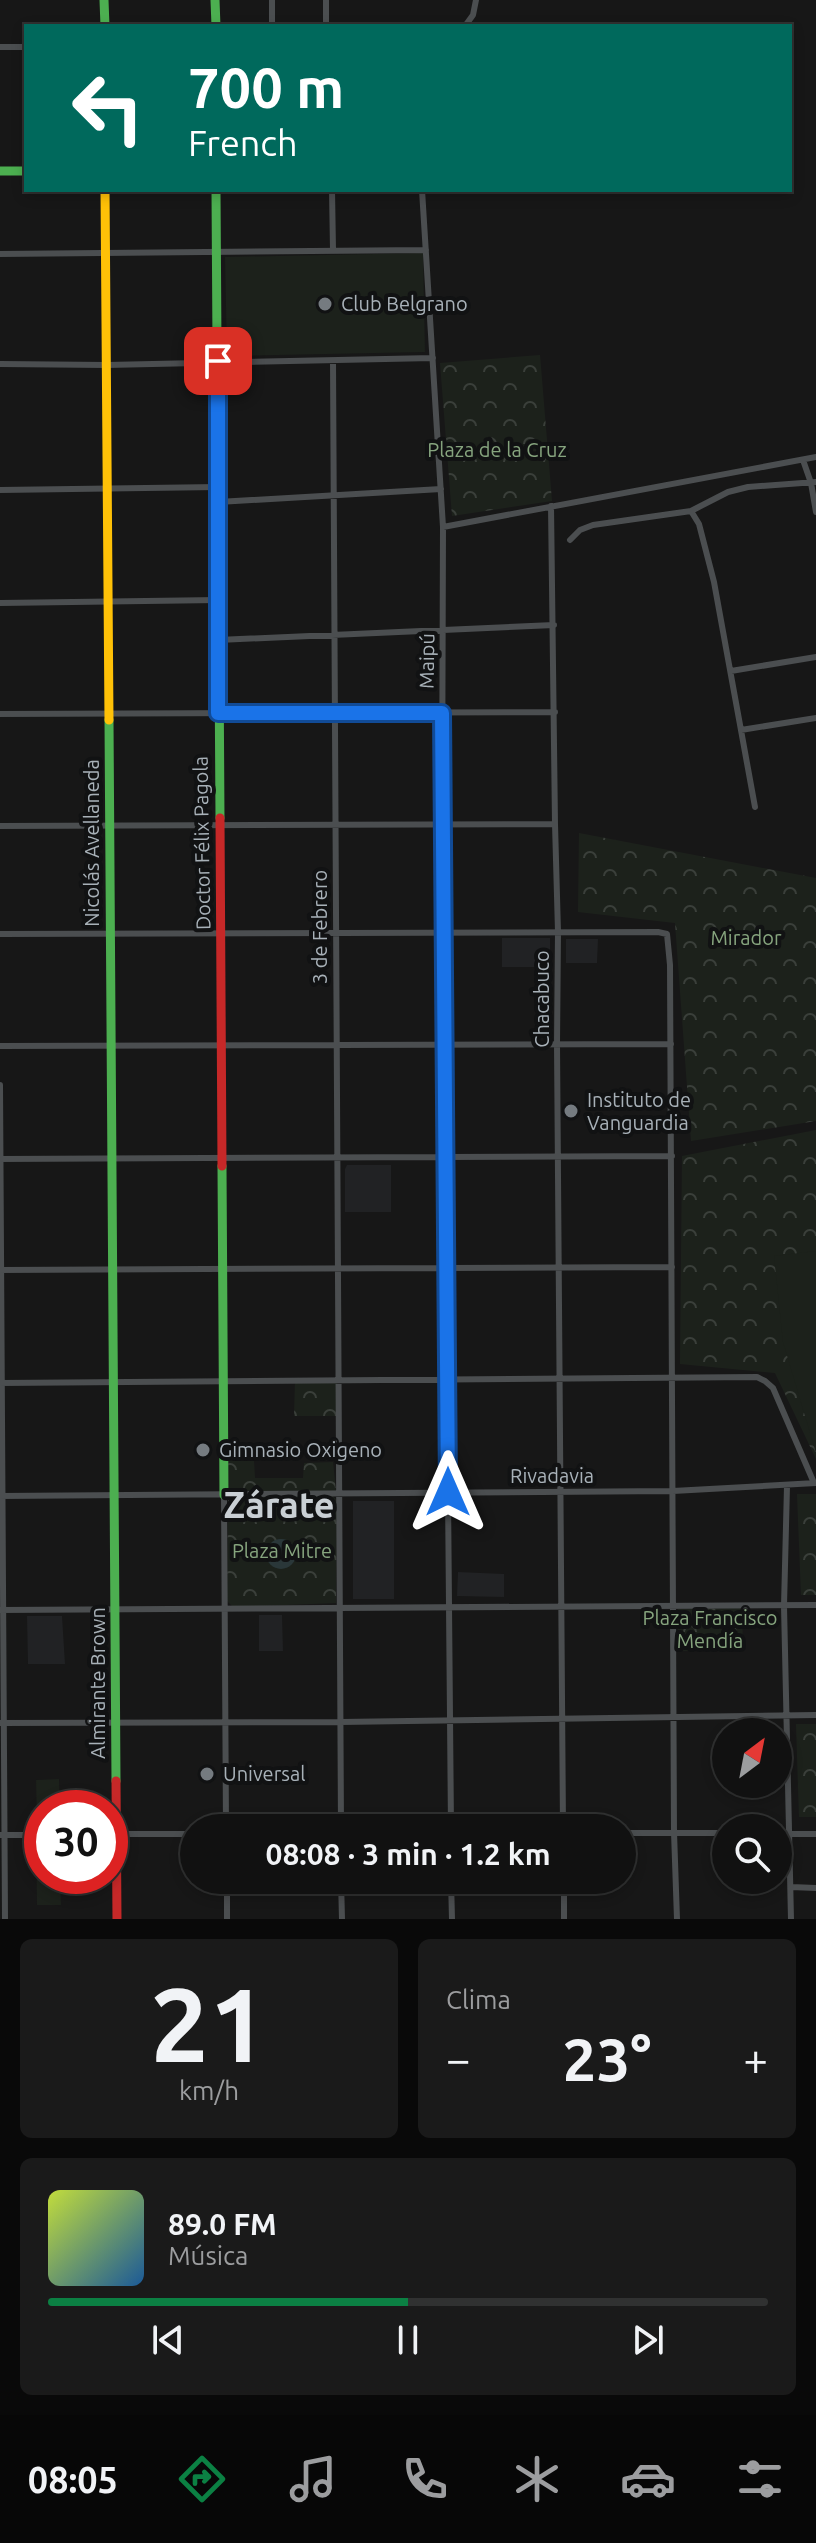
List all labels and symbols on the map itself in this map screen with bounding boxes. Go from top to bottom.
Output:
place label: Club Belgrano [341,292,468,315]
marker: Club Belgrano [316,295,334,313]
pin [184,327,252,395]
park label: Plaza de la Cruz [427,438,567,461]
street label: Maipú [415,633,438,689]
street label: Doctor Félix Pagola [188,756,215,930]
street label: Nicolás Avellaneda [80,759,103,927]
street label: 3 de Febrero [308,870,331,984]
park label: Mirador [710,926,782,949]
street label: Chacabuco [530,950,553,1048]
place label: Instituto de Vanguardia [587,1088,691,1134]
marker: Instituto de Vanguardia [562,1102,580,1120]
place label: Gimnasio Oxigeno [219,1438,382,1461]
marker: Gimnasio Oxigeno [194,1441,212,1459]
position arrow [406,1450,490,1534]
street label: Rivadavia [510,1464,594,1487]
district label: Zárate [223,1484,335,1525]
park label: Plaza Mitre [232,1539,332,1562]
park label: Plaza Francisco Mendía [643,1606,777,1652]
street label: Almirante Brown [86,1607,109,1759]
north arrow [712,1718,792,1798]
place label: Universal [223,1762,305,1785]
marker: Universal [198,1765,216,1783]
speed limit sign: 30 [24,1790,128,1894]

